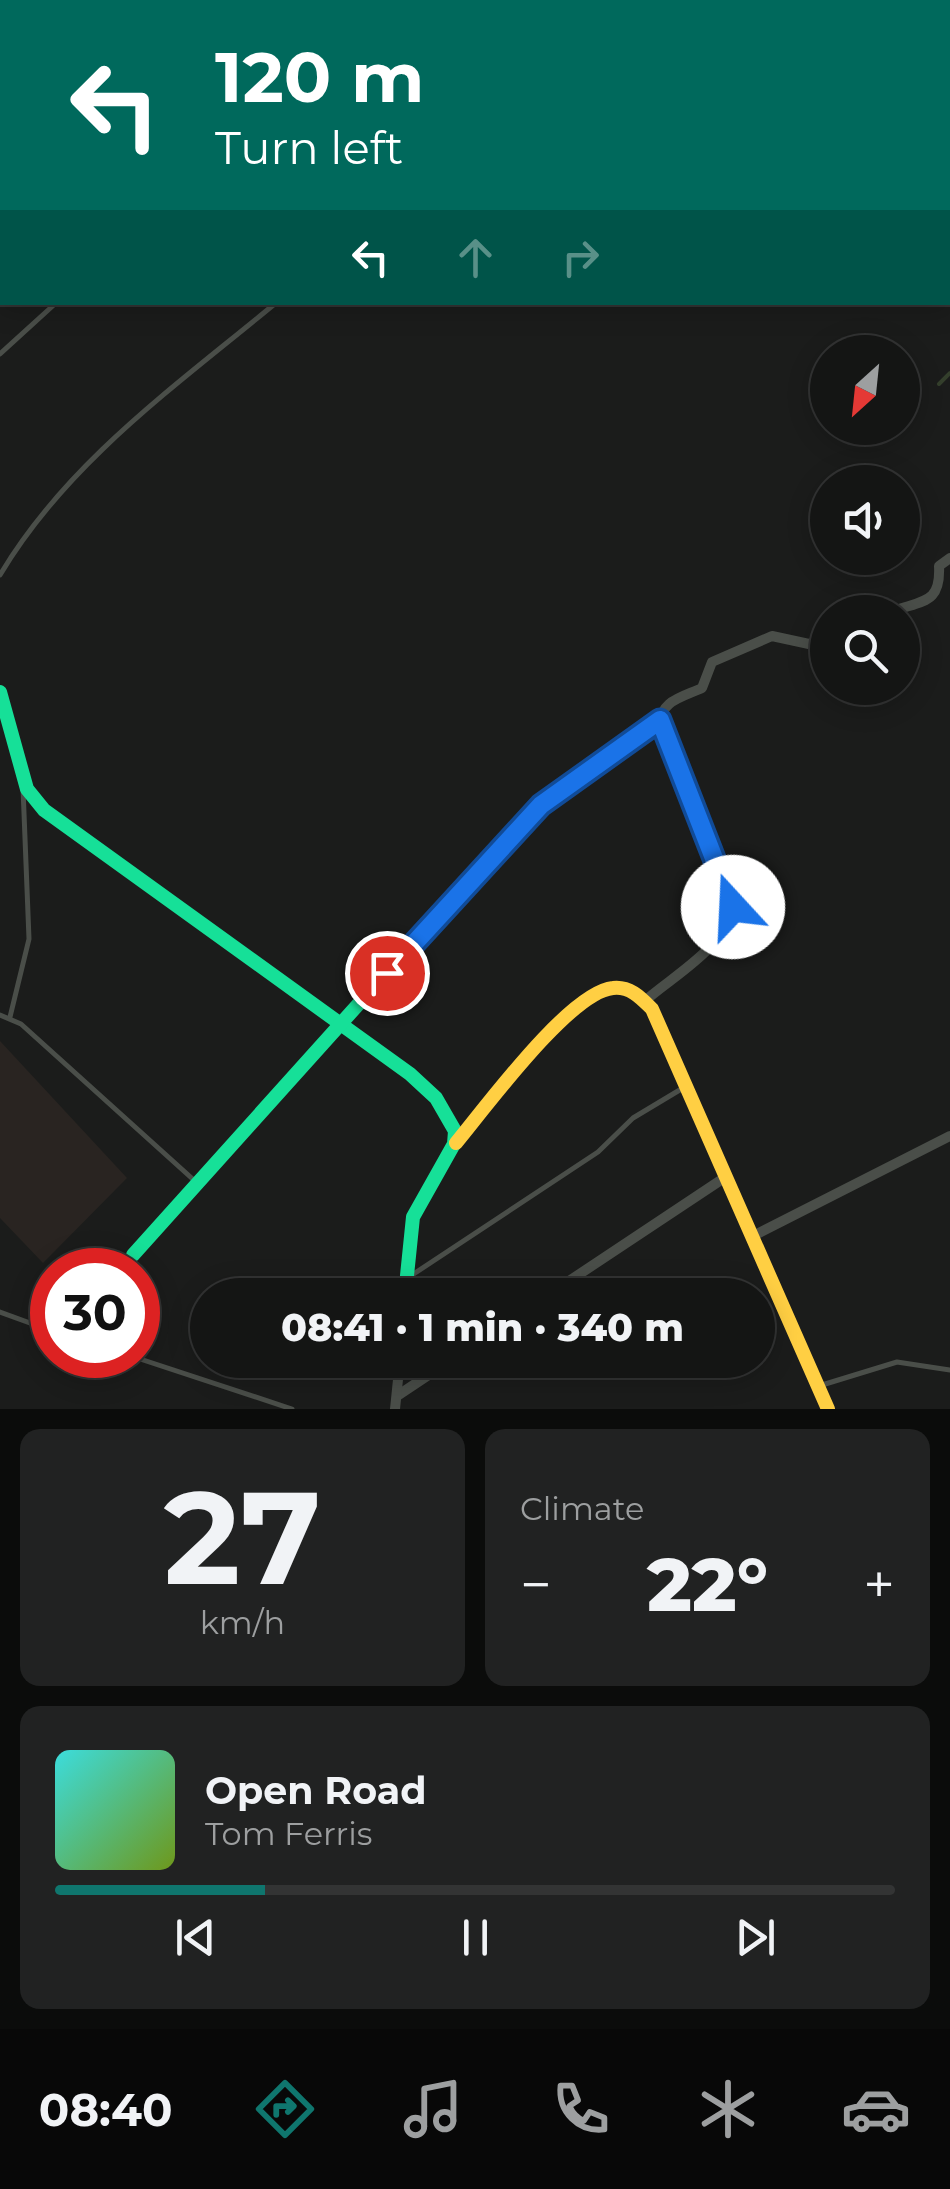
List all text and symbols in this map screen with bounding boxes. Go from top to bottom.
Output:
text: 120 m [215,34,425,120]
icon: left [50,40,180,170]
text: Turn left [215,120,403,175]
icon: left [343,230,398,285]
icon: ahead [448,230,503,285]
icon: right [553,230,608,285]
north arrow [810,335,920,445]
map controls [810,335,920,705]
button: sound [810,465,920,575]
button: search [810,595,920,705]
position arrow [681,855,785,959]
pin [345,931,430,1016]
icon: arrive [360,946,415,1001]
speed limit sign: 30 [30,1248,160,1378]
text: 08:41 · 1 min · 340 m [281,1304,684,1351]
text: 27 [164,1458,321,1617]
text: Climate [520,1489,644,1528]
text: 22° [647,1538,768,1630]
text: − [520,1551,552,1618]
text: + [863,1551,895,1618]
text: km/h [200,1603,285,1642]
text: Open Road [205,1767,427,1814]
text: Tom Ferris [205,1814,372,1853]
icon: previous [168,1910,223,1965]
icon: pause [448,1910,503,1965]
icon: next [728,1910,783,1965]
icon: directions [250,2074,320,2144]
icon: music [398,2074,468,2144]
icon: phone [546,2074,616,2144]
icon: climate [693,2074,763,2144]
icon: car [841,2074,911,2144]
text: 08:40 [39,2082,172,2137]

